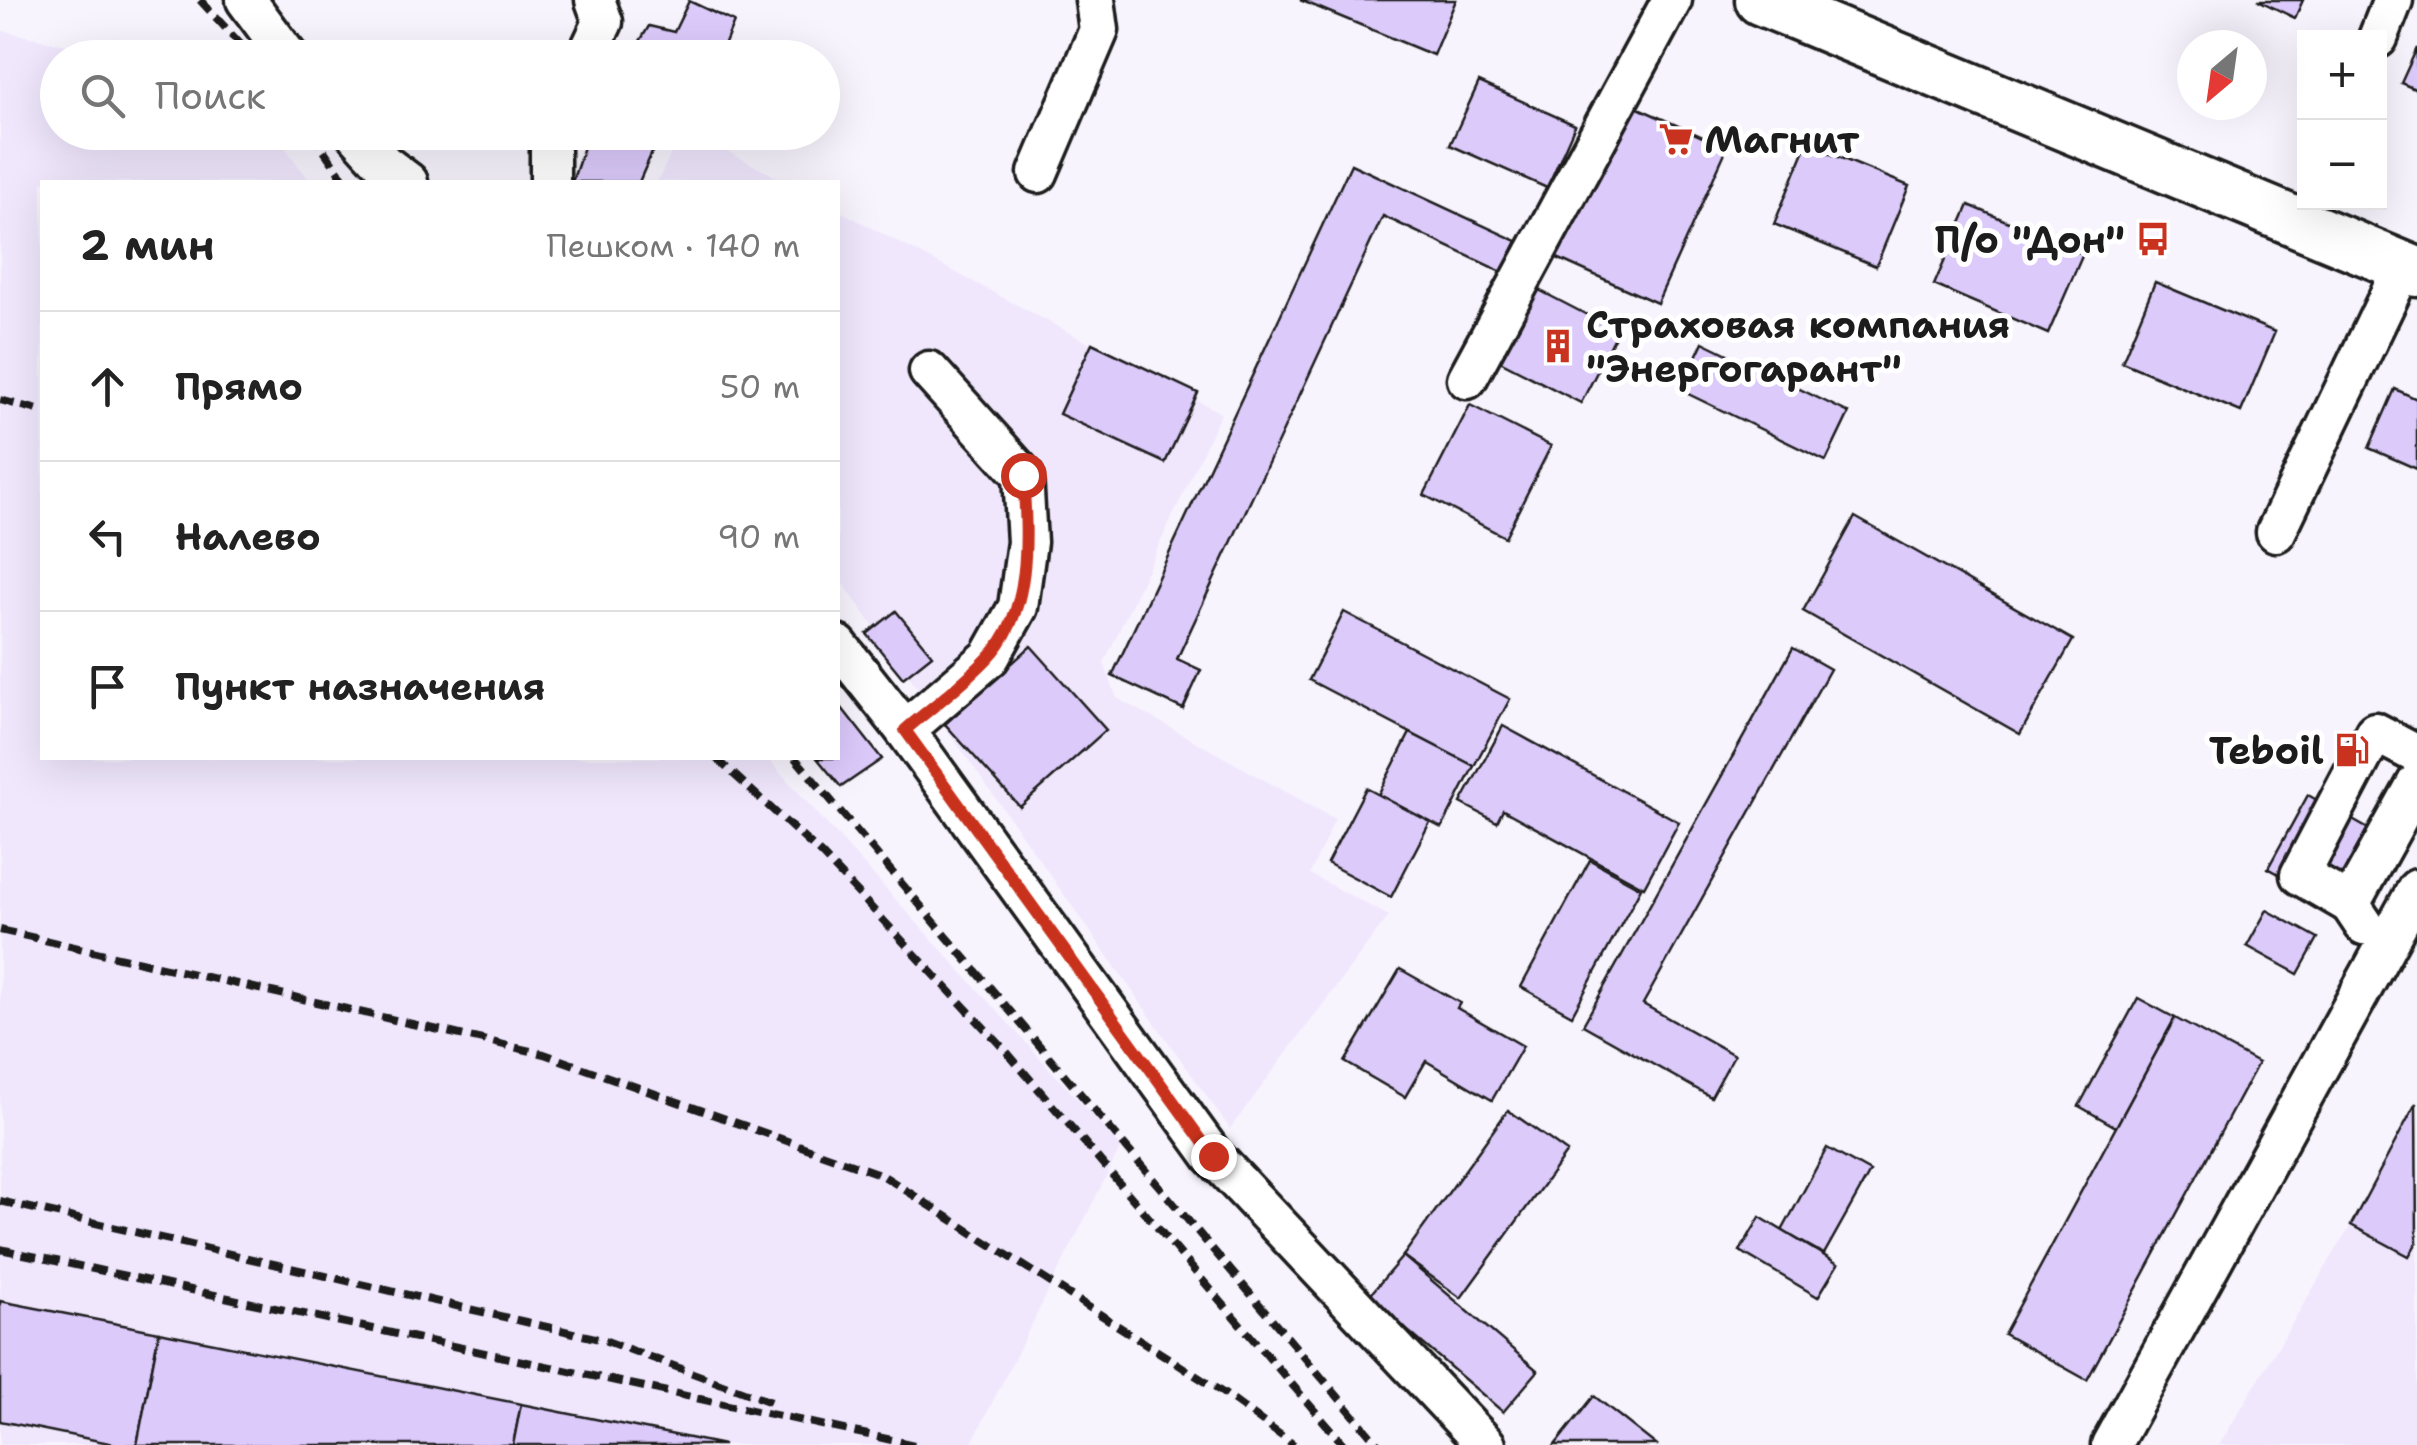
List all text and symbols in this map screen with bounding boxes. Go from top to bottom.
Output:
north arrow [2177,30,2267,120]
map controls [2297,30,2387,210]
button: + [2297,30,2387,120]
search box [40,40,840,150]
icon: search [75,68,130,123]
text: Поиск [155,70,266,121]
place label: Магнит [1704,114,1860,165]
supermarket icon: Магнит [1657,120,1695,158]
button: − [2297,120,2387,210]
place label: П/о "Дон" [1935,214,2125,265]
text: 2 мин [80,217,215,273]
bus stop icon: П/о "Дон" [2134,220,2172,258]
text: Пешком · 140 m [546,224,800,267]
place label: Страховая компания "Энергогарант" [1586,299,2010,394]
building icon: Страховая компания "Энергогарант" [1539,327,1577,365]
icon: ahead [80,359,135,414]
text: Прямо [175,361,303,412]
text: 50 m [720,365,800,408]
route start [1001,453,1047,499]
icon: left [80,509,135,564]
text: Налево [175,511,321,562]
text: 90 m [717,515,800,558]
icon: arrive [80,659,135,714]
text: Пункт назначения [175,661,545,712]
place label: Teboil [2209,725,2324,776]
fuel station icon: Teboil [2333,731,2371,769]
route end [1191,1134,1237,1180]

